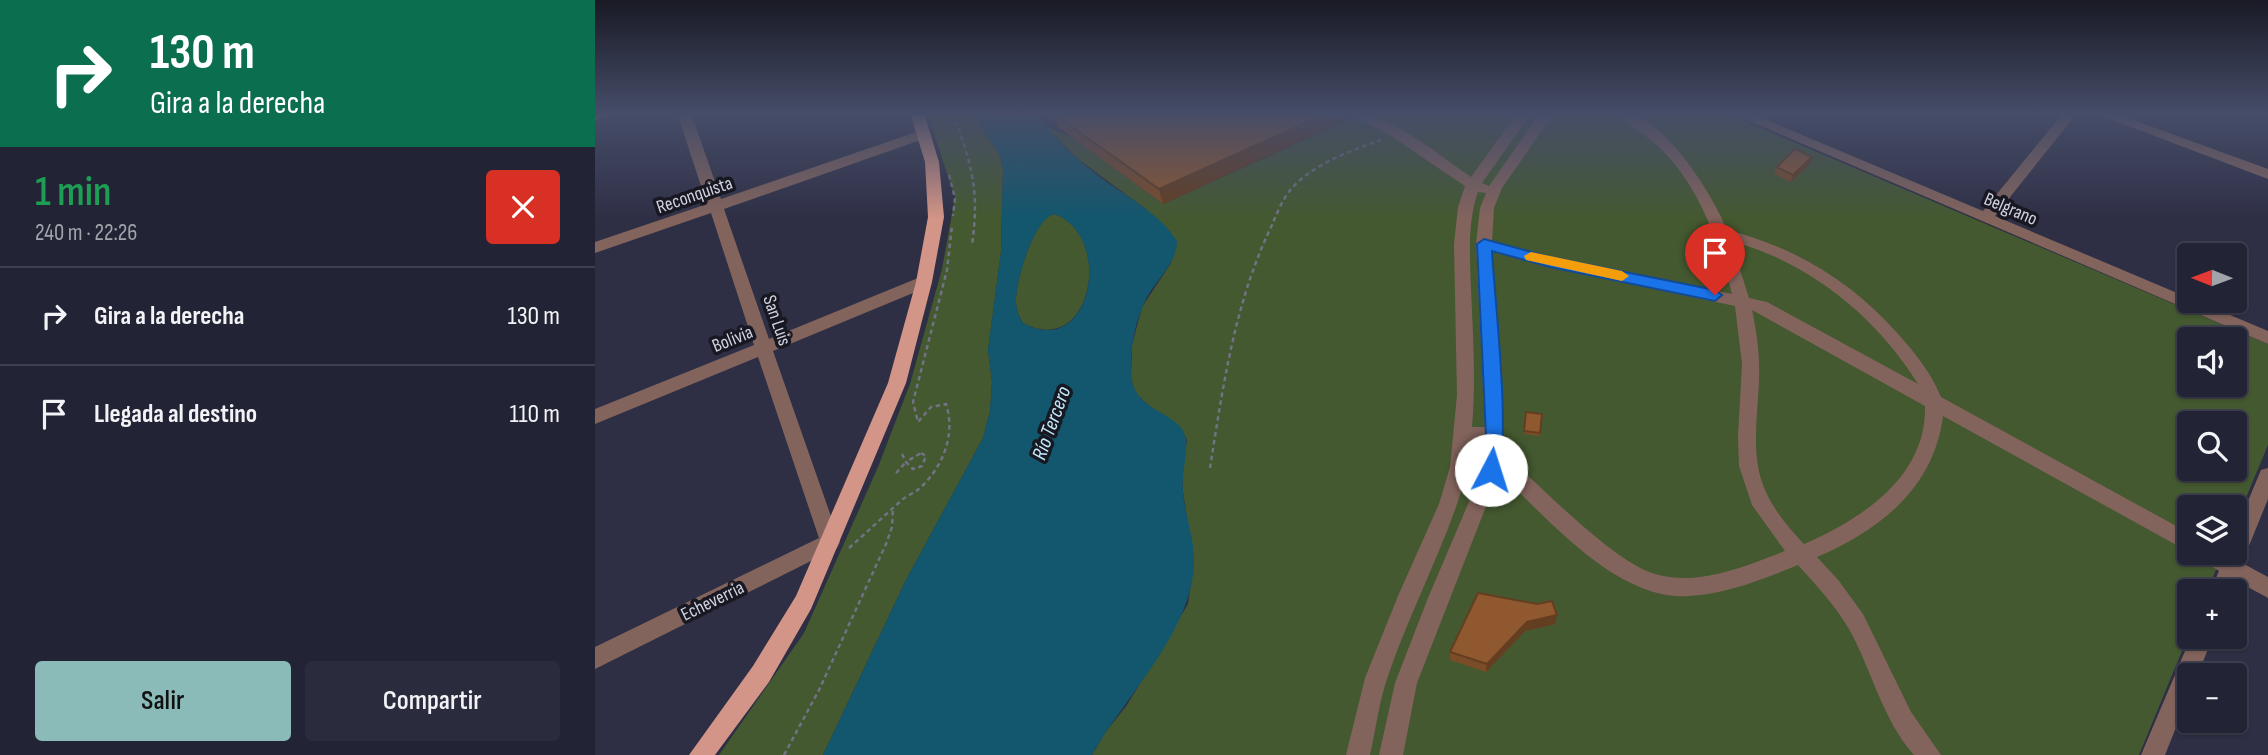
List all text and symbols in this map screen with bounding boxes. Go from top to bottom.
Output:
text: 130 m [150,24,255,83]
icon: right [35,28,126,119]
text: Gira a la derecha [150,84,325,123]
text: 1 min [35,167,111,218]
button: close [486,170,560,244]
street label: Reconquista [653,172,736,219]
street label: Belgrano [1980,188,2041,231]
text: 240 m · 22:26 [35,219,137,247]
pin [1685,223,1745,295]
icon: arrive [1696,234,1734,272]
north arrow [2177,243,2247,313]
map controls [2177,243,2247,733]
street label: San Luis [757,292,796,349]
icon: right [35,297,73,335]
text: Gira a la derecha [94,301,244,332]
text: 130 m [508,301,560,332]
street label: Bolivia [709,321,756,358]
button: sound [2177,327,2247,397]
water label: Río Tercero [1027,383,1076,463]
icon: arrive [35,395,73,433]
text: Llegada al destino [94,399,257,430]
text: 110 m [509,399,560,430]
button: search [2177,411,2247,481]
position arrow [1454,433,1528,507]
button: layers [2177,495,2247,565]
street label: Echeverria [677,576,748,626]
button: + [2177,579,2247,649]
button: Salir [35,661,291,741]
button: Compartir [305,661,560,741]
button: − [2177,663,2247,733]

